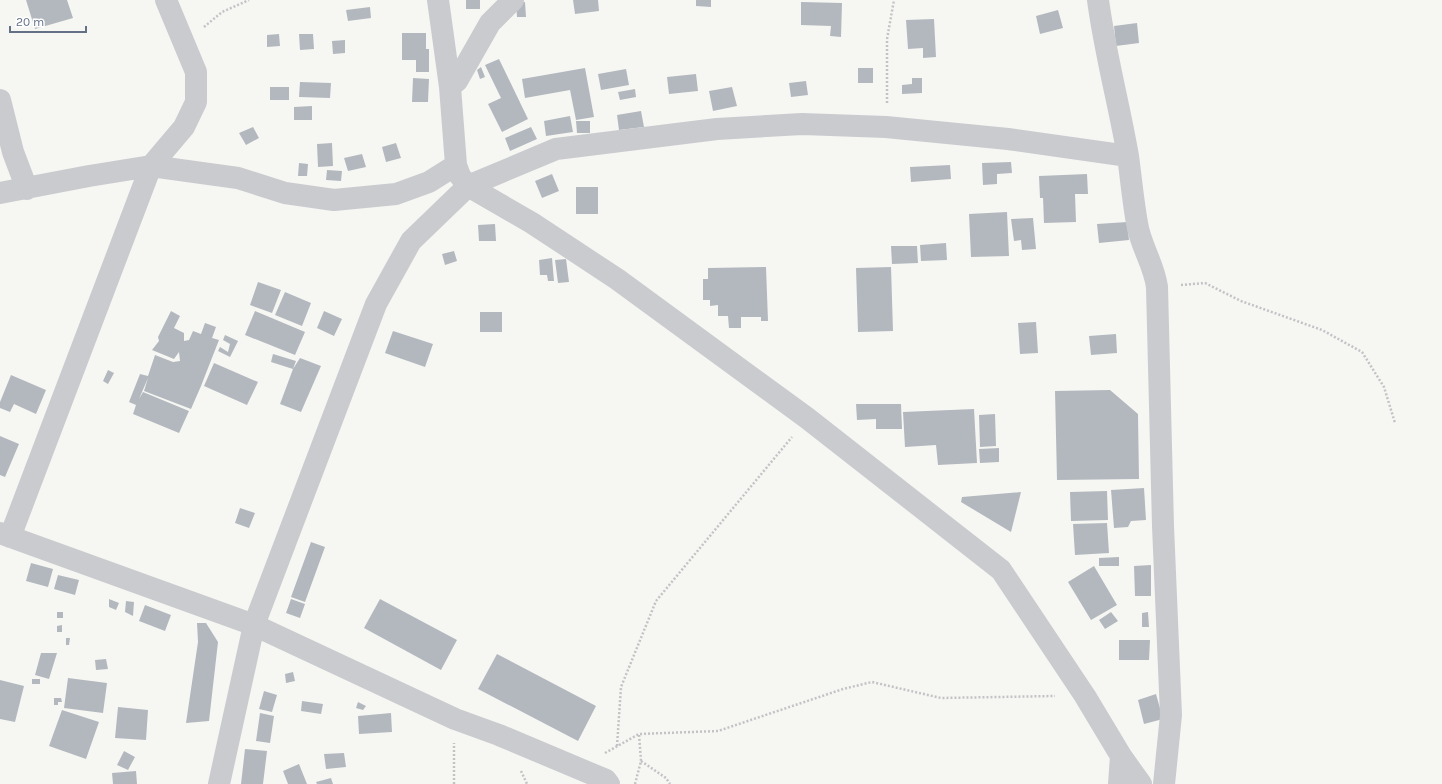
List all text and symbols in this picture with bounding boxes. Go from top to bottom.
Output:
scale bar [10,8,86,34]
text: 20 m [16,15,44,29]

